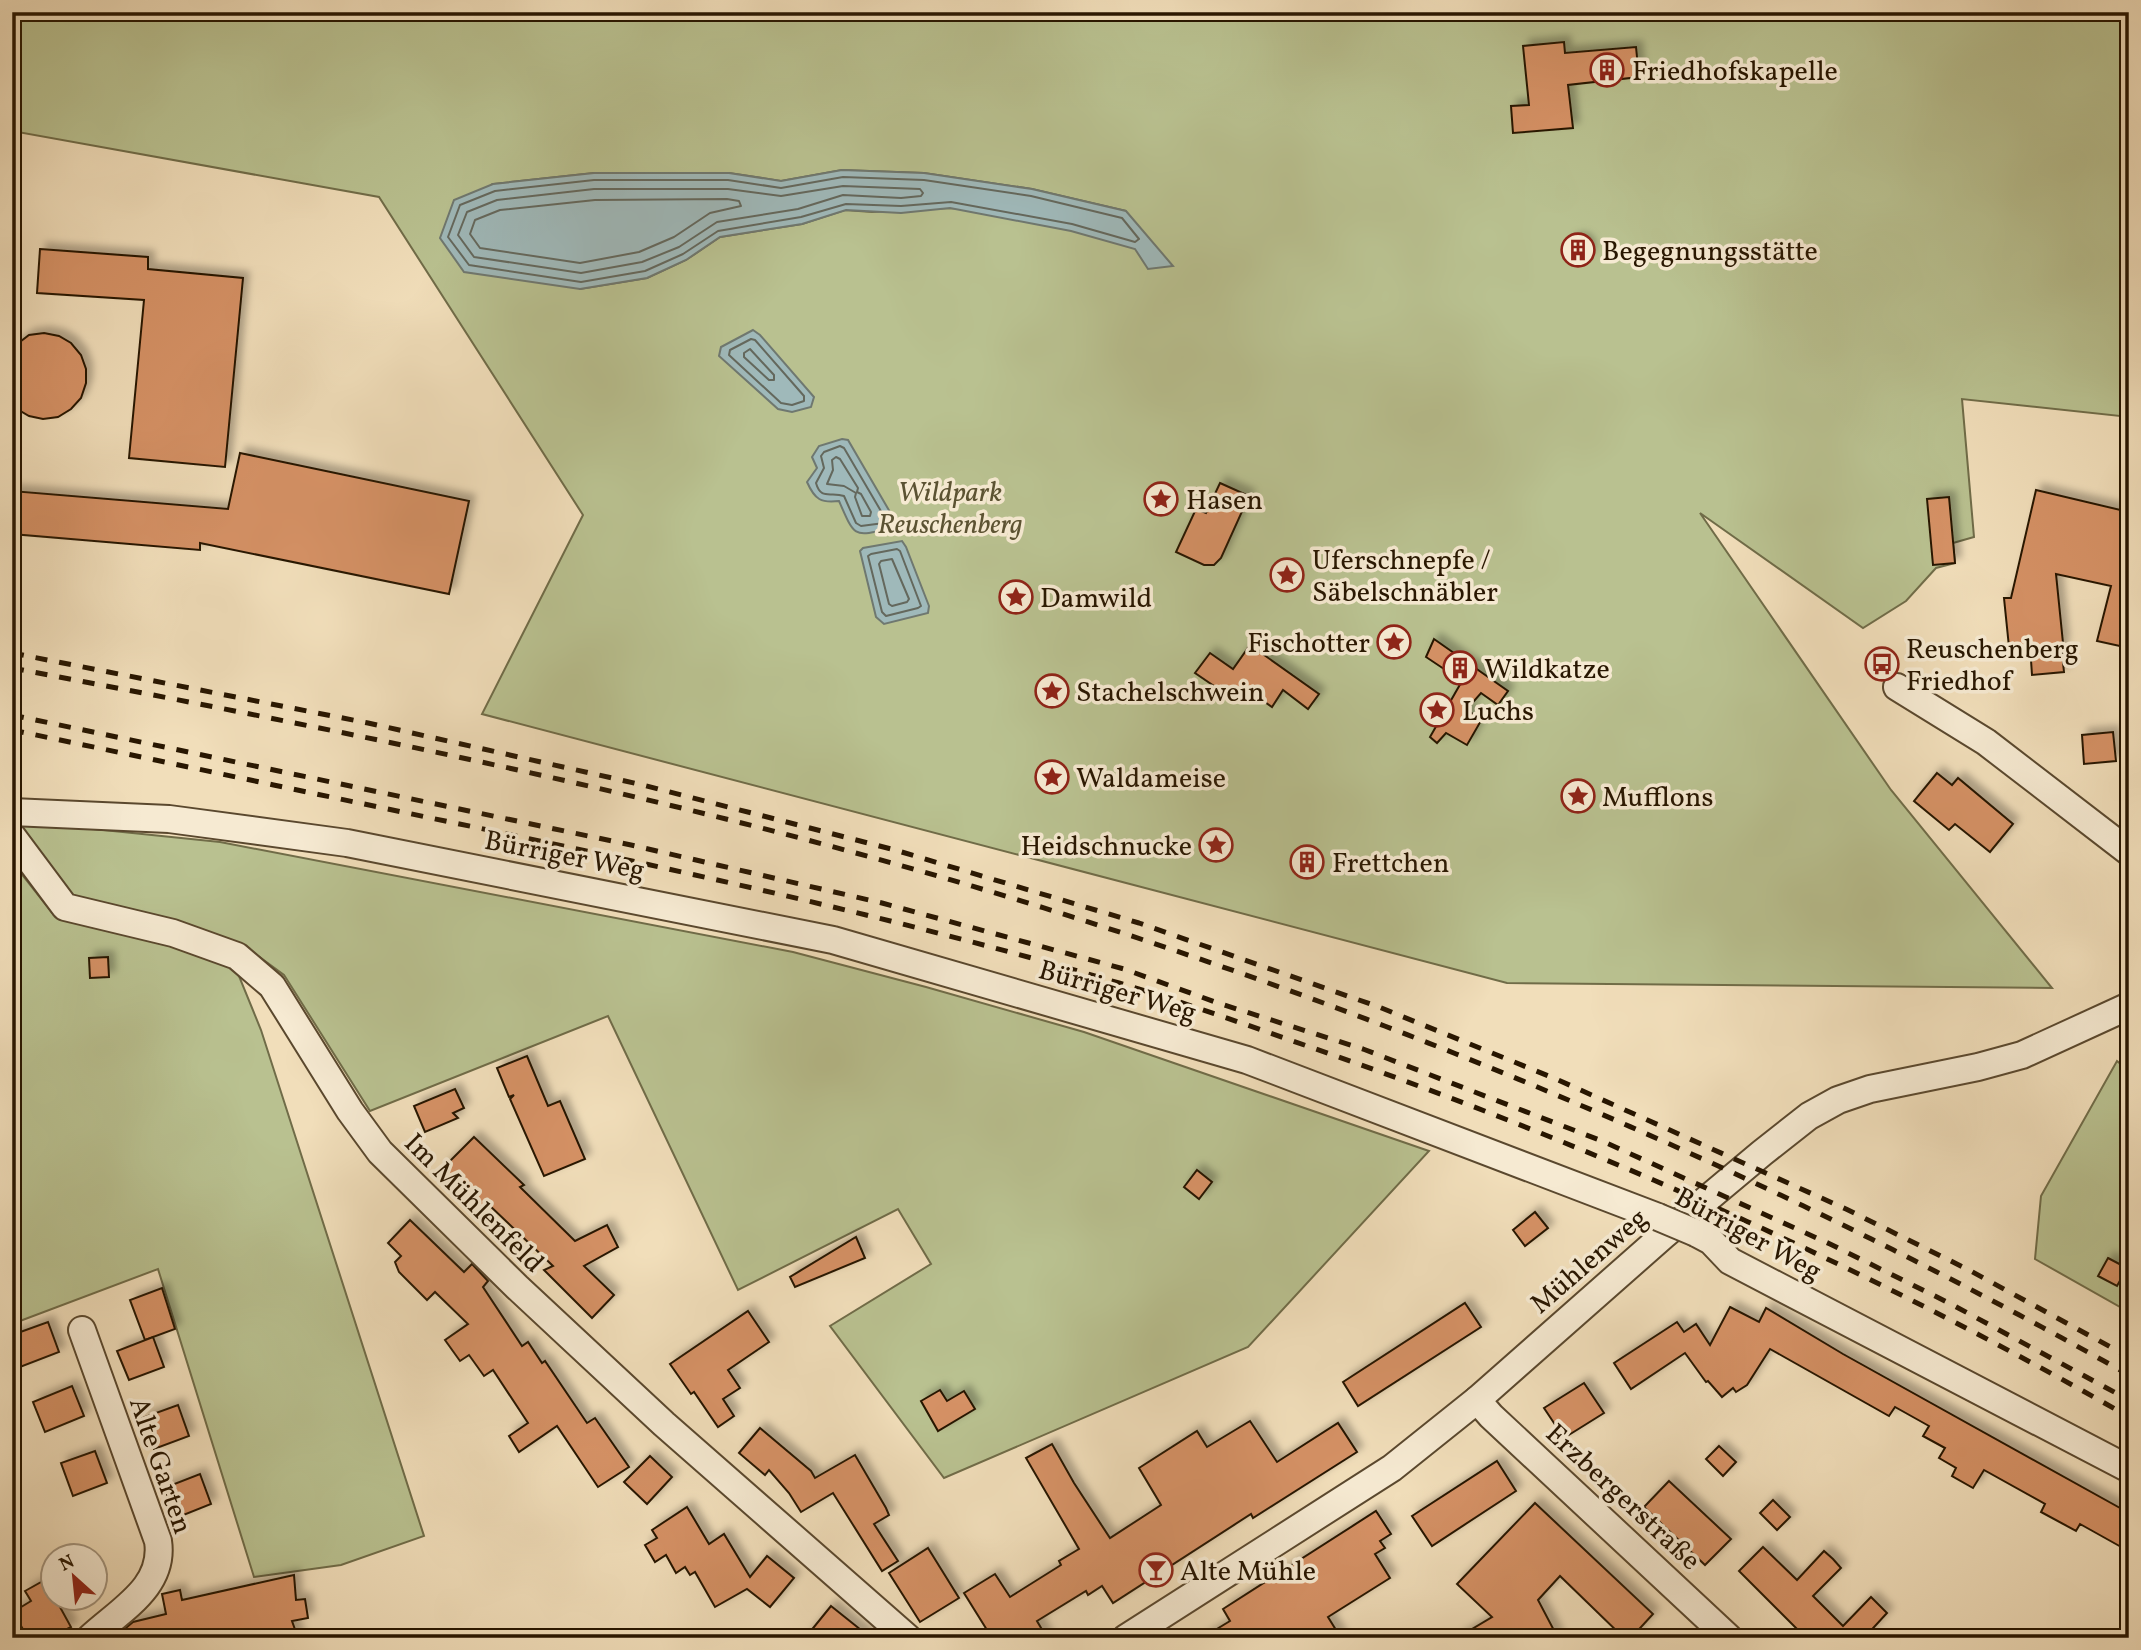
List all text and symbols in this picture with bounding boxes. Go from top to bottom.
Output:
building icon: Friedhofskapelle [1588,51,1626,89]
place label: Friedhofskapelle [1632,53,1838,92]
building icon: Begegnungsstätte [1559,231,1597,269]
place label: Begegnungsstätte [1602,233,1818,272]
park label: Wildpark Reuschenberg [877,474,1023,545]
place icon: Hasen [1142,480,1180,518]
place label: Hasen [1186,482,1263,521]
place label: Uferschnepfe / Säbelschnäbler [1312,542,1498,613]
place icon: Uferschnepfe / Säbelschnäbler [1268,556,1306,594]
place icon: Damwild [997,578,1035,616]
place label: Damwild [1040,580,1152,619]
place icon: Fischotter [1375,623,1413,661]
place label: Fischotter [1247,625,1370,664]
place label: Reuschenberg Friedhof [1906,631,2079,702]
bus stop icon: Reuschenberg Friedhof [1863,645,1901,683]
building icon: Wildkatze [1441,649,1479,687]
place label: Wildkatze [1484,651,1610,690]
place icon: Stachelschwein [1033,672,1071,710]
place label: Stachelschwein [1076,674,1265,713]
place icon: Luchs [1418,691,1456,729]
place label: Luchs [1462,693,1534,732]
place icon: Waldameise [1033,758,1071,796]
place label: Waldameise [1076,760,1226,799]
place icon: Mufflons [1559,777,1597,815]
place label: Mufflons [1602,779,1713,818]
street label: Bürriger Weg [481,822,648,891]
place icon: Heidschnucke [1197,826,1235,864]
place label: Heidschnucke [1020,828,1192,867]
building icon: Frettchen [1288,843,1326,881]
place label: Frettchen [1332,845,1449,884]
street label: Bürriger Weg [1034,951,1201,1034]
street label: Im Mühlenfeld [395,1125,552,1282]
street label: Bürriger Weg [1667,1179,1828,1292]
street label: Mühlenweg [1522,1200,1657,1324]
street label: Alte Garten [118,1392,201,1539]
street label: Erzbergerstraße [1536,1415,1709,1580]
north arrow [38,1542,108,1612]
text: N [55,1549,79,1578]
bar icon: Alte Mühle [1137,1551,1175,1589]
place label: Alte Mühle [1180,1553,1316,1592]

